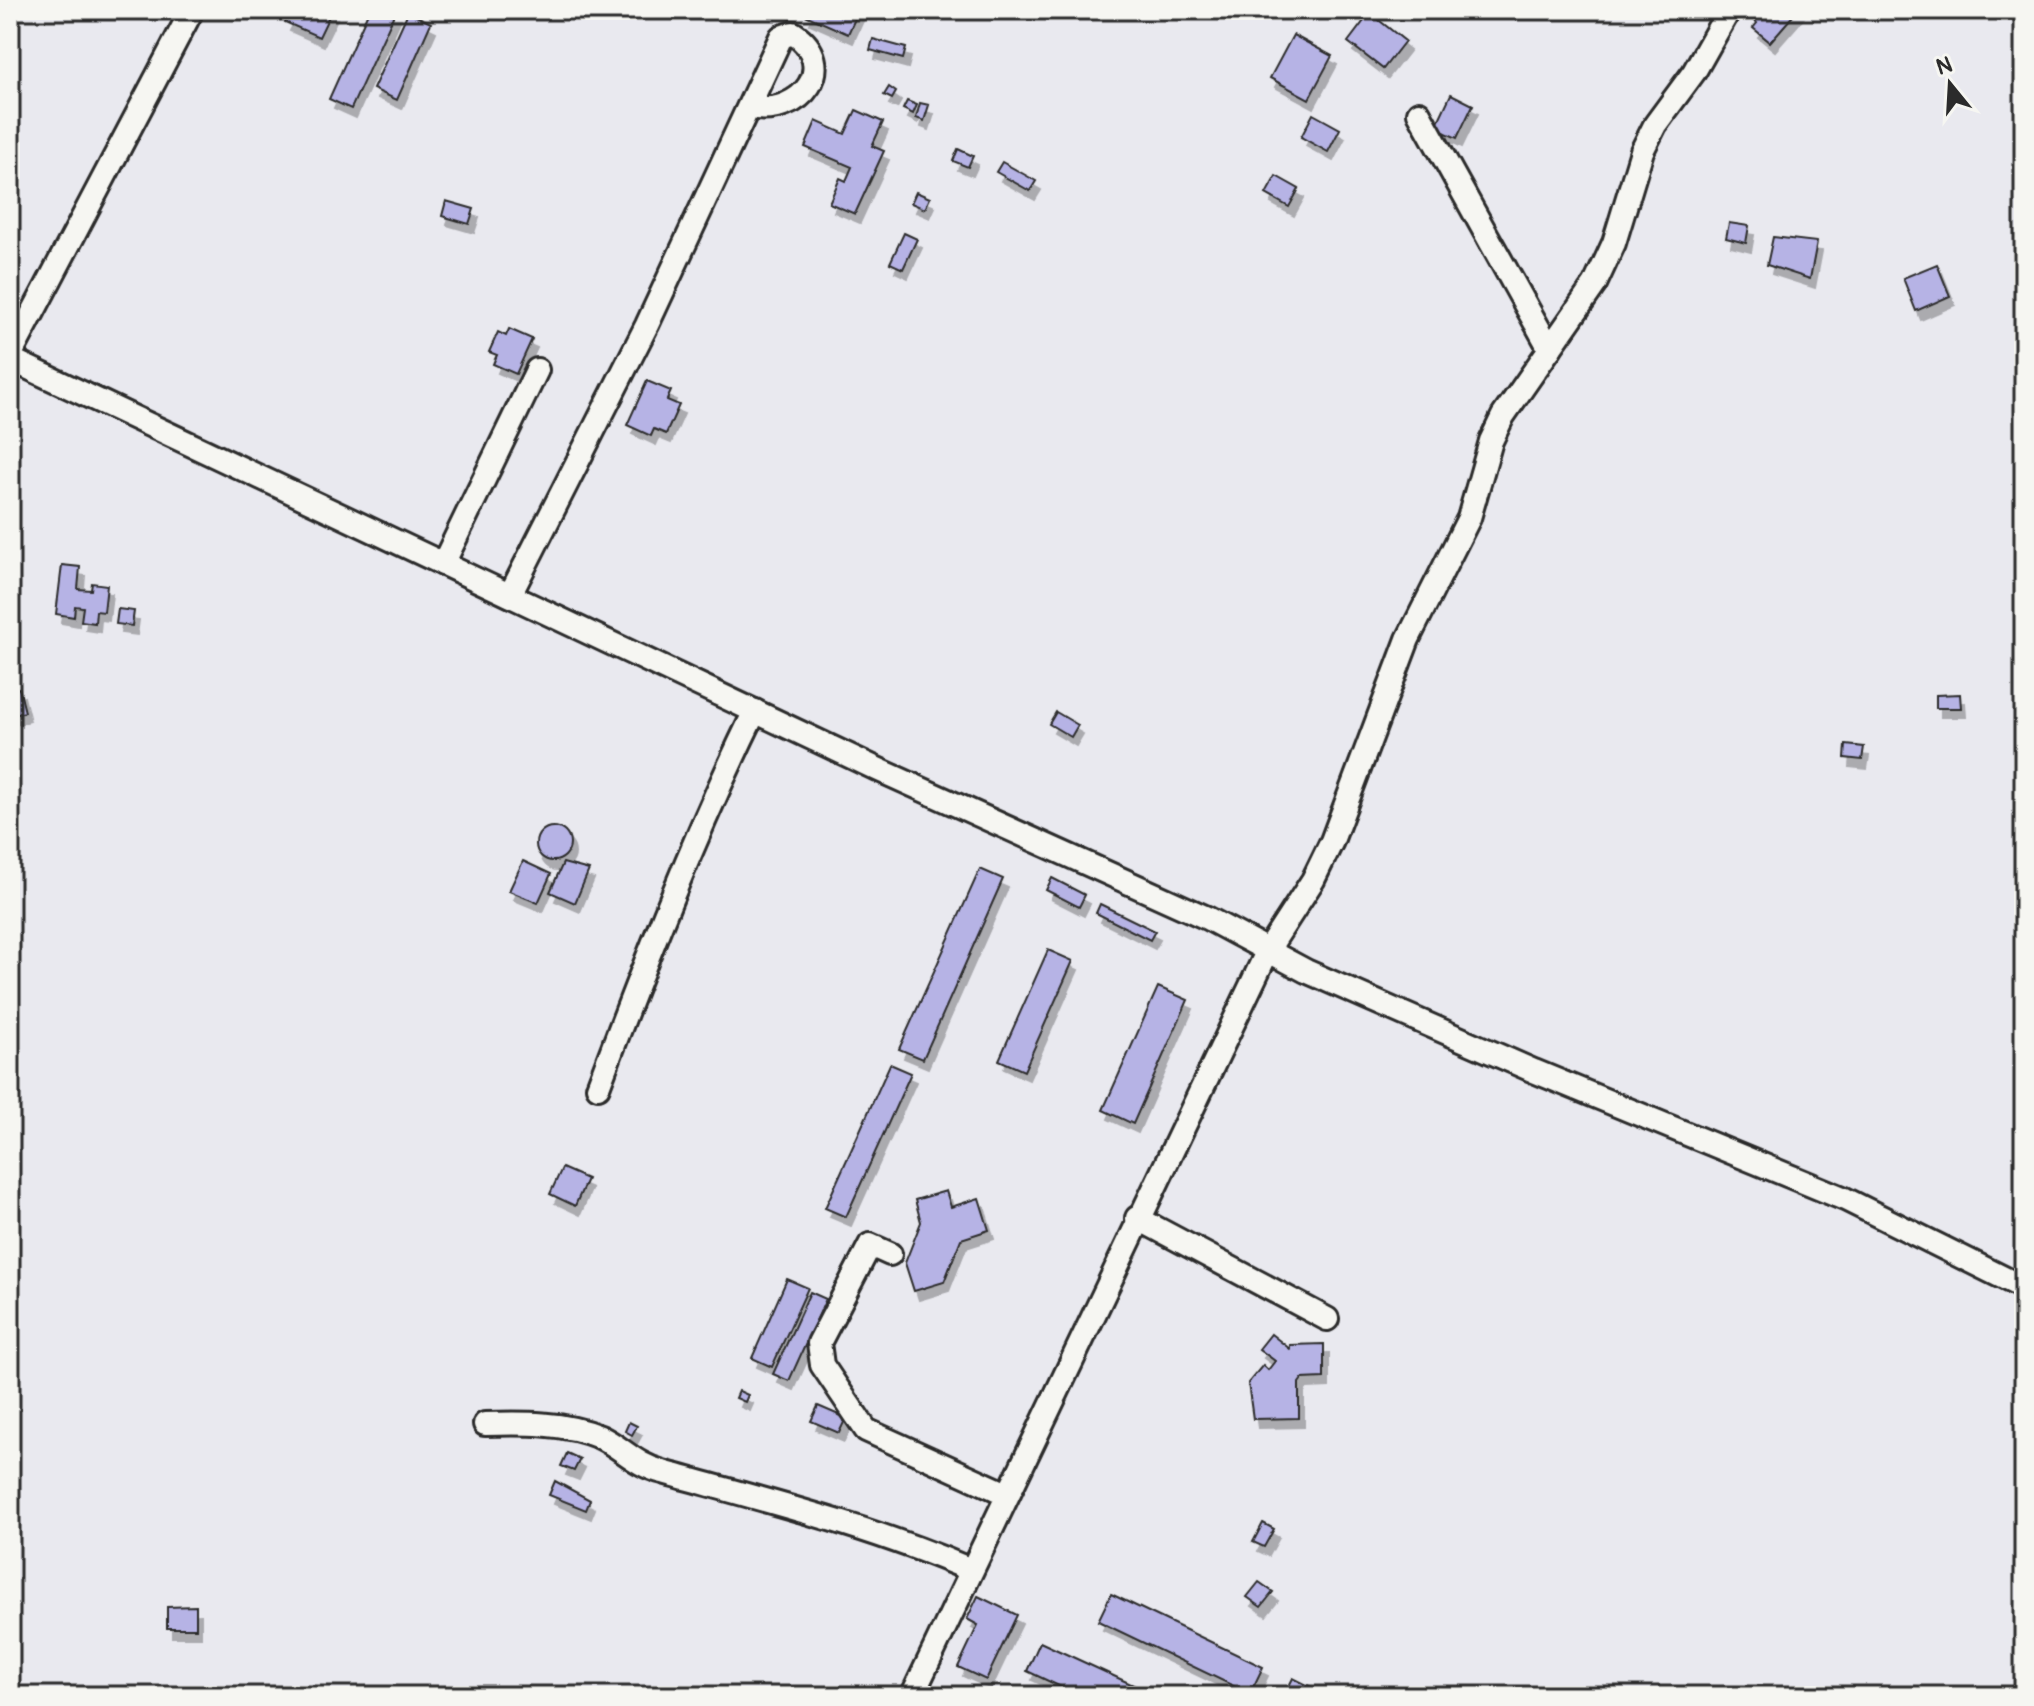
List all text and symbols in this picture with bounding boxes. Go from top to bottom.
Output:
north arrow [1910,44,1990,124]
text: N [1933,50,1956,82]

